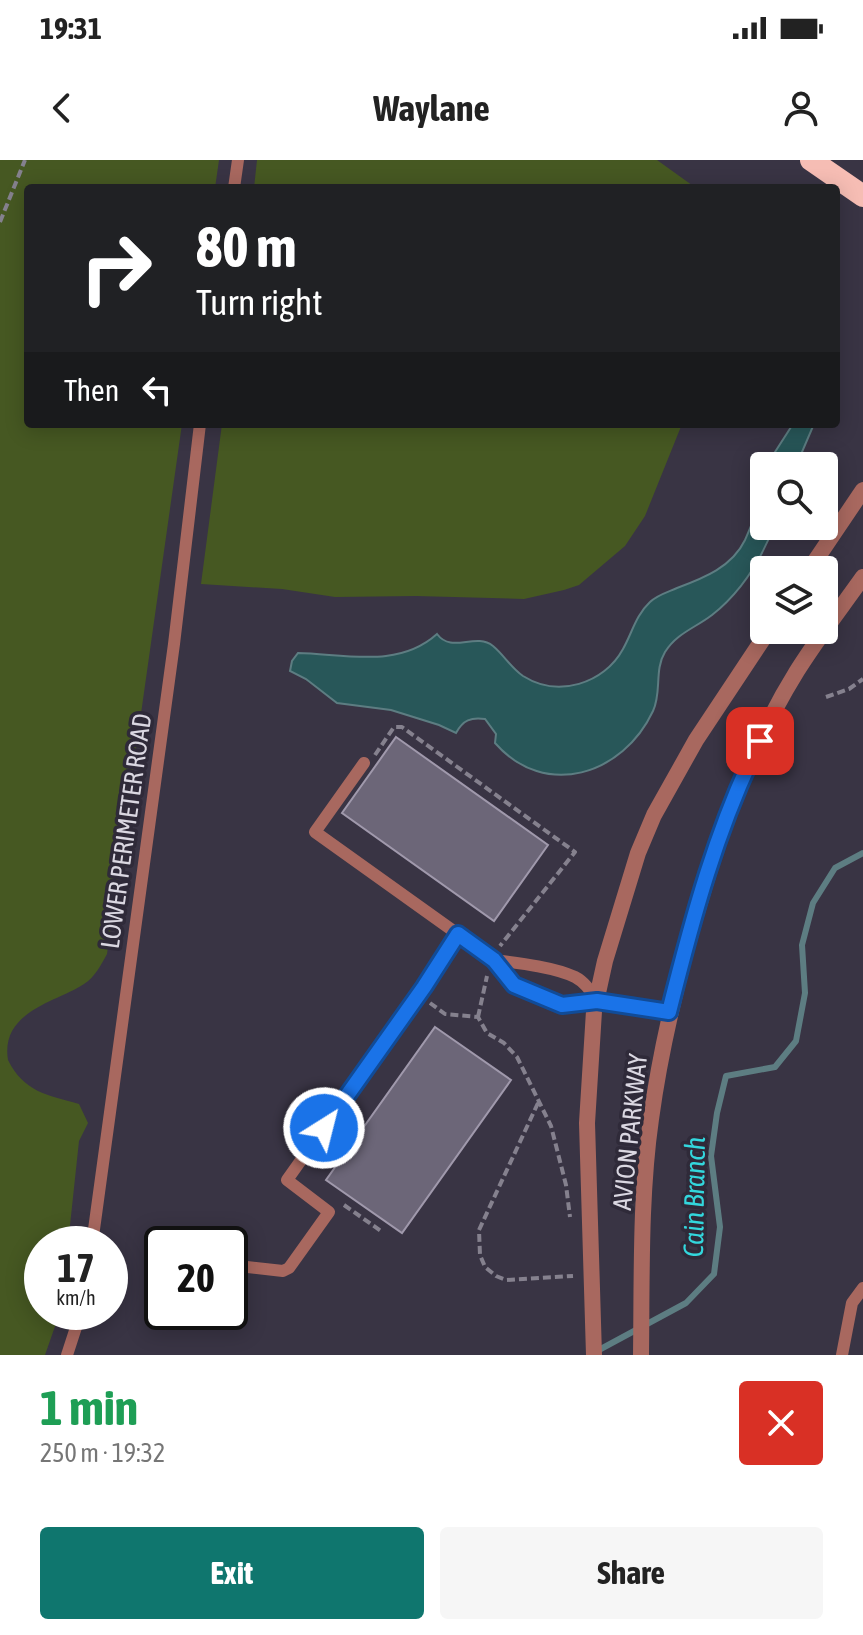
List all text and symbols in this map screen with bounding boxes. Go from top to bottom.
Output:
text: 19:31 [40,11,102,45]
icon: back [40,86,84,130]
icon: person [779,86,823,130]
text: Waylane [373,87,490,129]
text: 80 m [196,215,297,279]
icon: right [64,216,168,320]
text: Turn right [196,281,323,323]
icon: left [135,368,179,412]
text: Then [64,373,119,407]
map controls [750,452,838,644]
button: search [750,452,838,540]
button: layers [750,556,838,644]
pin [726,707,794,775]
street label: LOWER PERIMETER ROAD [95,711,157,951]
icon: arrive [738,719,782,763]
street label: AVION PARKWAY [607,1052,653,1212]
position arrow [282,1086,366,1170]
water label: Cain Branch [677,1136,711,1258]
speed limit sign: 20 [144,1226,248,1330]
text: 17 [57,1245,95,1290]
text: km/h [56,1286,96,1309]
text: 1 min [40,1380,138,1435]
button: close [739,1381,823,1465]
text: 250 m · 19:32 [40,1438,165,1468]
button: Exit [40,1527,424,1619]
button: Share [440,1527,823,1619]

